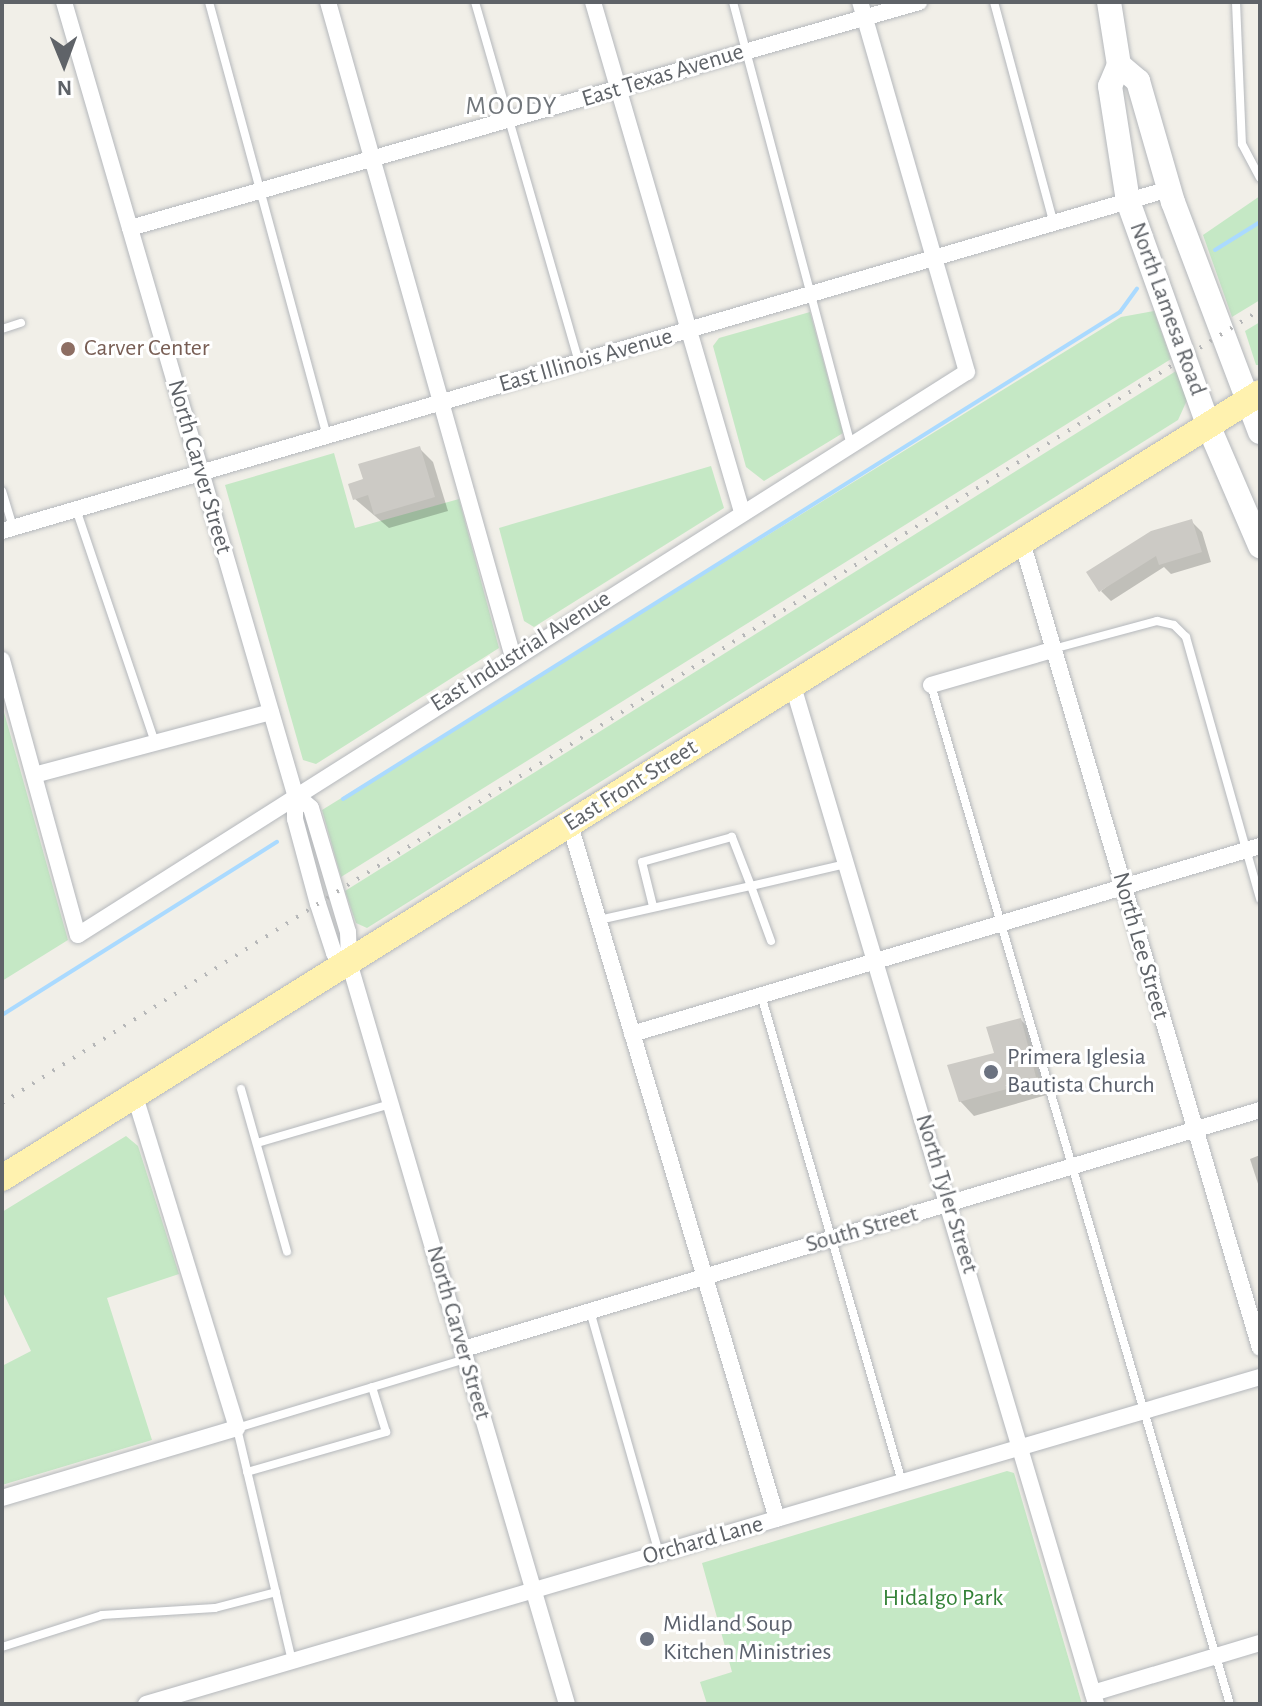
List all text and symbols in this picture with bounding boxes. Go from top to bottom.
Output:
north arrow [24,24,104,104]
street label: East Texas Avenue [579,38,747,114]
text: N [57,77,72,99]
district label: MOODY [465,91,559,123]
street label: North Lamesa Road [1122,219,1212,399]
street label: East Illinois Avenue [496,322,676,400]
place label: Carver Center [84,335,210,363]
marker: Carver Center [59,340,77,358]
street label: North Carver Street [160,377,238,557]
street label: East Industrial Avenue [426,585,616,719]
street label: East Front Street [559,734,703,838]
street label: North Lee Street [1105,869,1175,1023]
place label: Primera Iglesia Bautista Church [1007,1044,1155,1100]
marker: Primera Iglesia Bautista Church [982,1063,1000,1081]
street label: North Tyler Street [908,1111,984,1277]
street label: South Street [803,1200,921,1260]
street label: North Carver Street [419,1243,497,1423]
street label: Orchard Lane [639,1510,767,1572]
park label: Hidalgo Park [883,1585,1003,1613]
place label: Midland Soup Kitchen Ministries [663,1611,831,1667]
marker: Midland Soup Kitchen Ministries [638,1630,656,1648]

